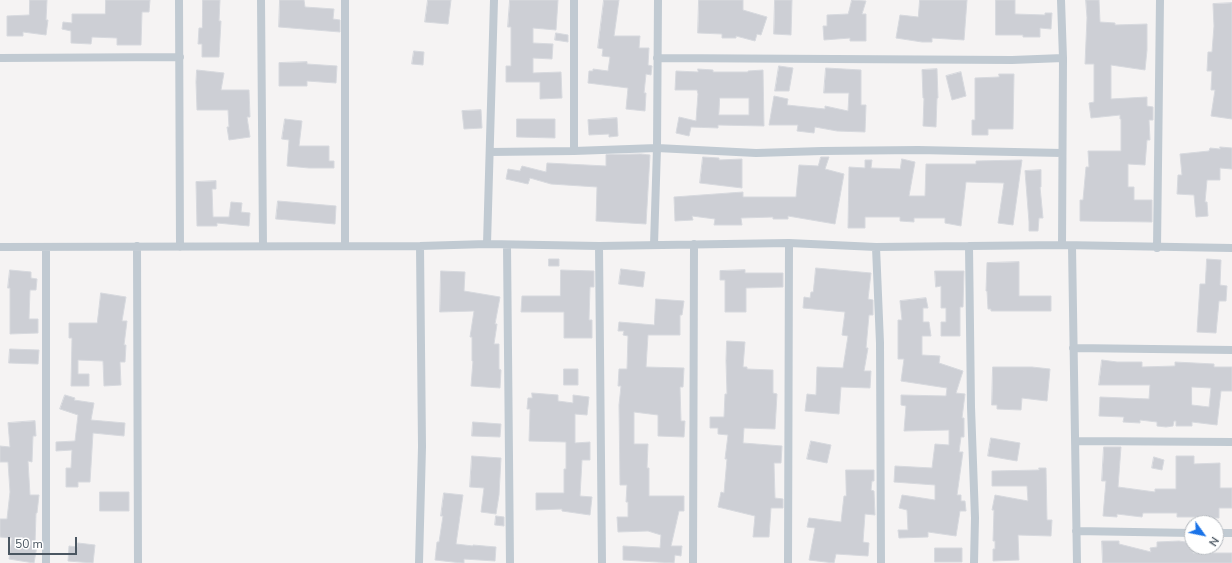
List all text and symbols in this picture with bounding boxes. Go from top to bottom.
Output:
north arrow [1184,515,1224,555]
scale bar [10,529,79,555]
text: N [1205,534,1222,549]
text: 50 m [15,536,43,552]

